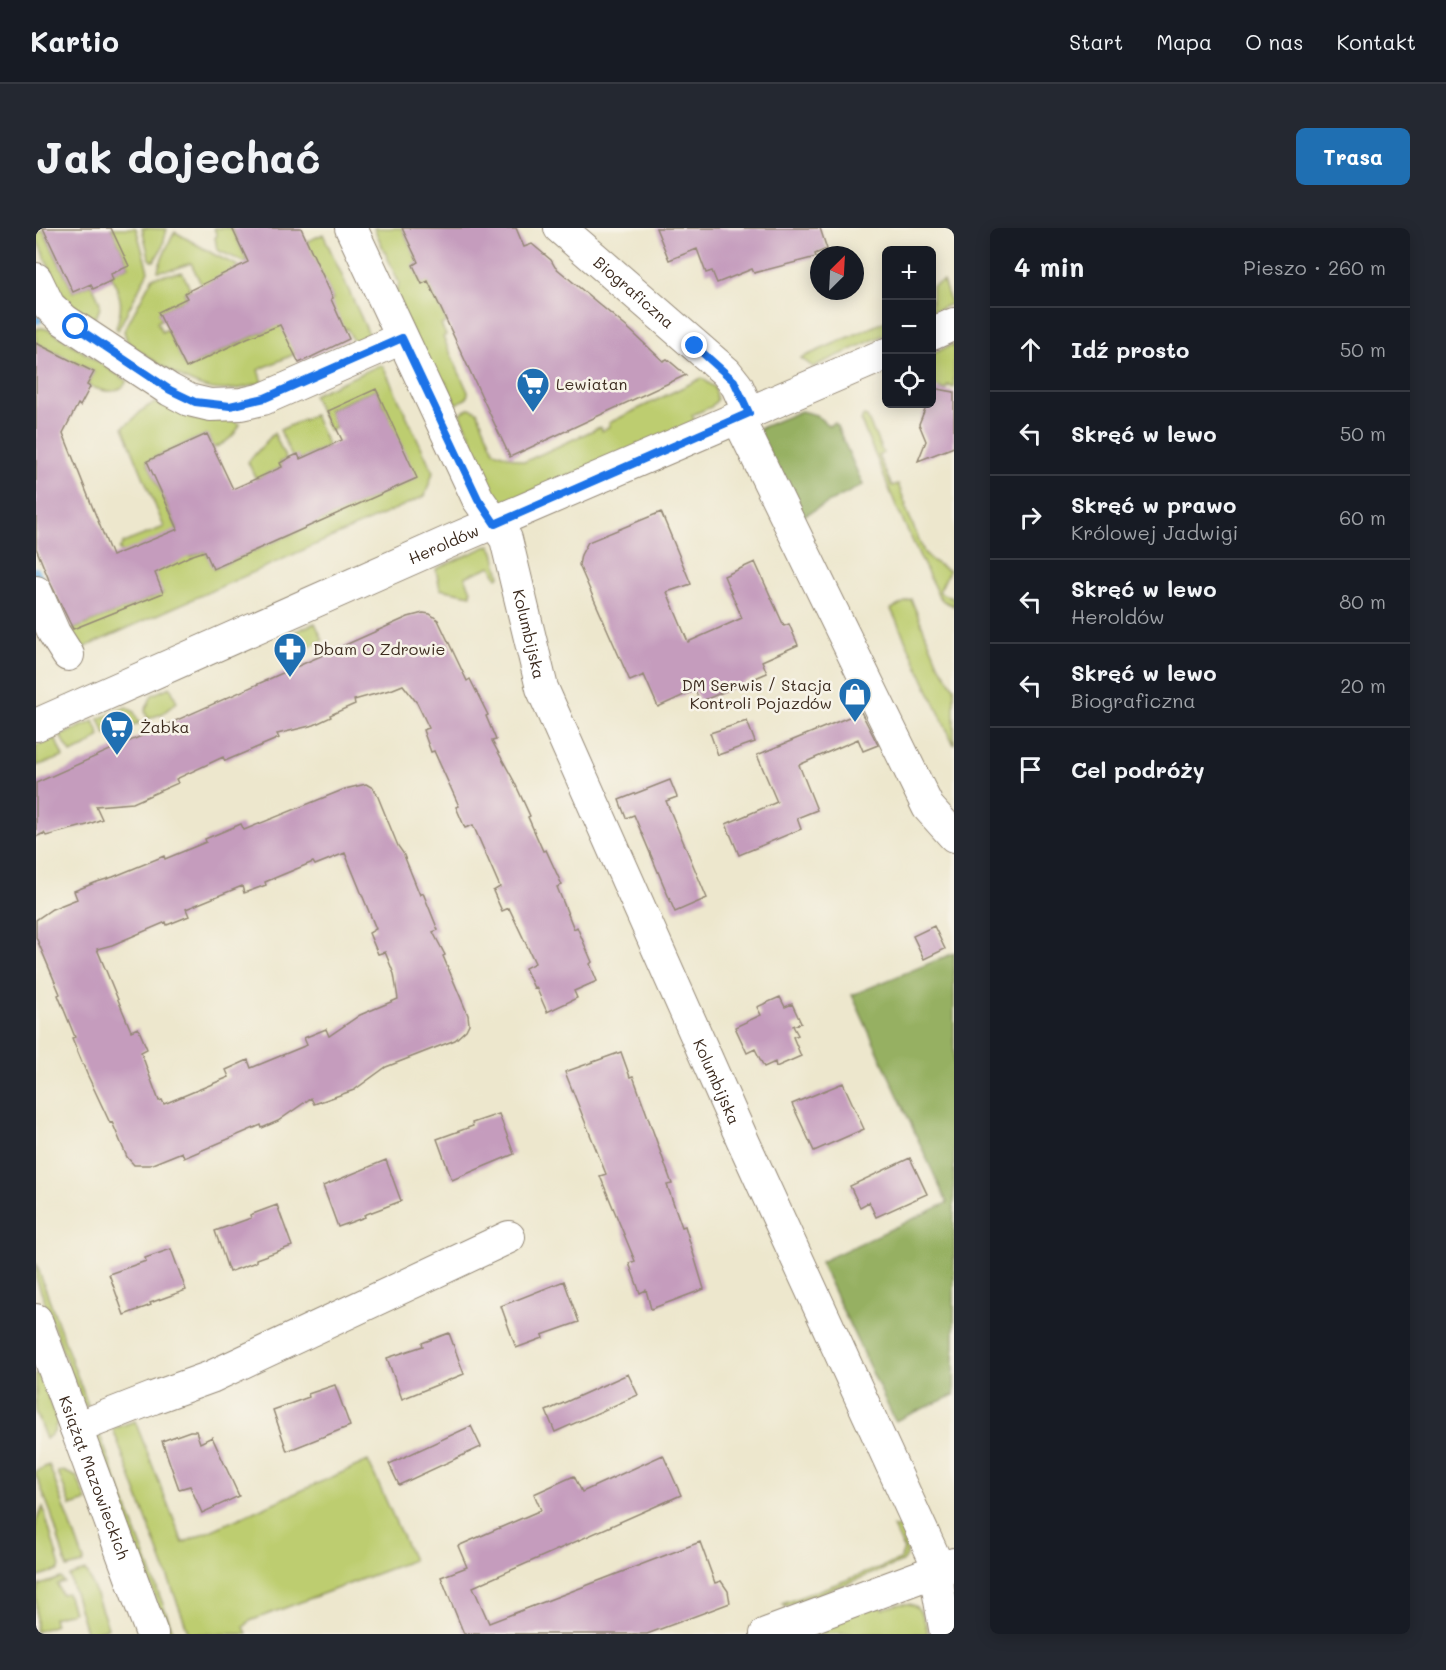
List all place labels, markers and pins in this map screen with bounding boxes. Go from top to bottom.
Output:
supermarket icon: Lewiatan [515,366,551,413]
place label: Lewiatan [556,373,627,394]
pharmacy icon: Dbam O Zdrowie [272,631,308,678]
place label: Dbam O Zdrowie [313,638,445,659]
place label: DM Serwis / Stacja Kontroli Pojazdów [682,674,832,713]
shop icon: DM Serwis / Stacja Kontroli Pojazdów [837,676,873,723]
supermarket icon: Żabka [99,709,135,756]
place label: Żabka [140,716,189,737]

